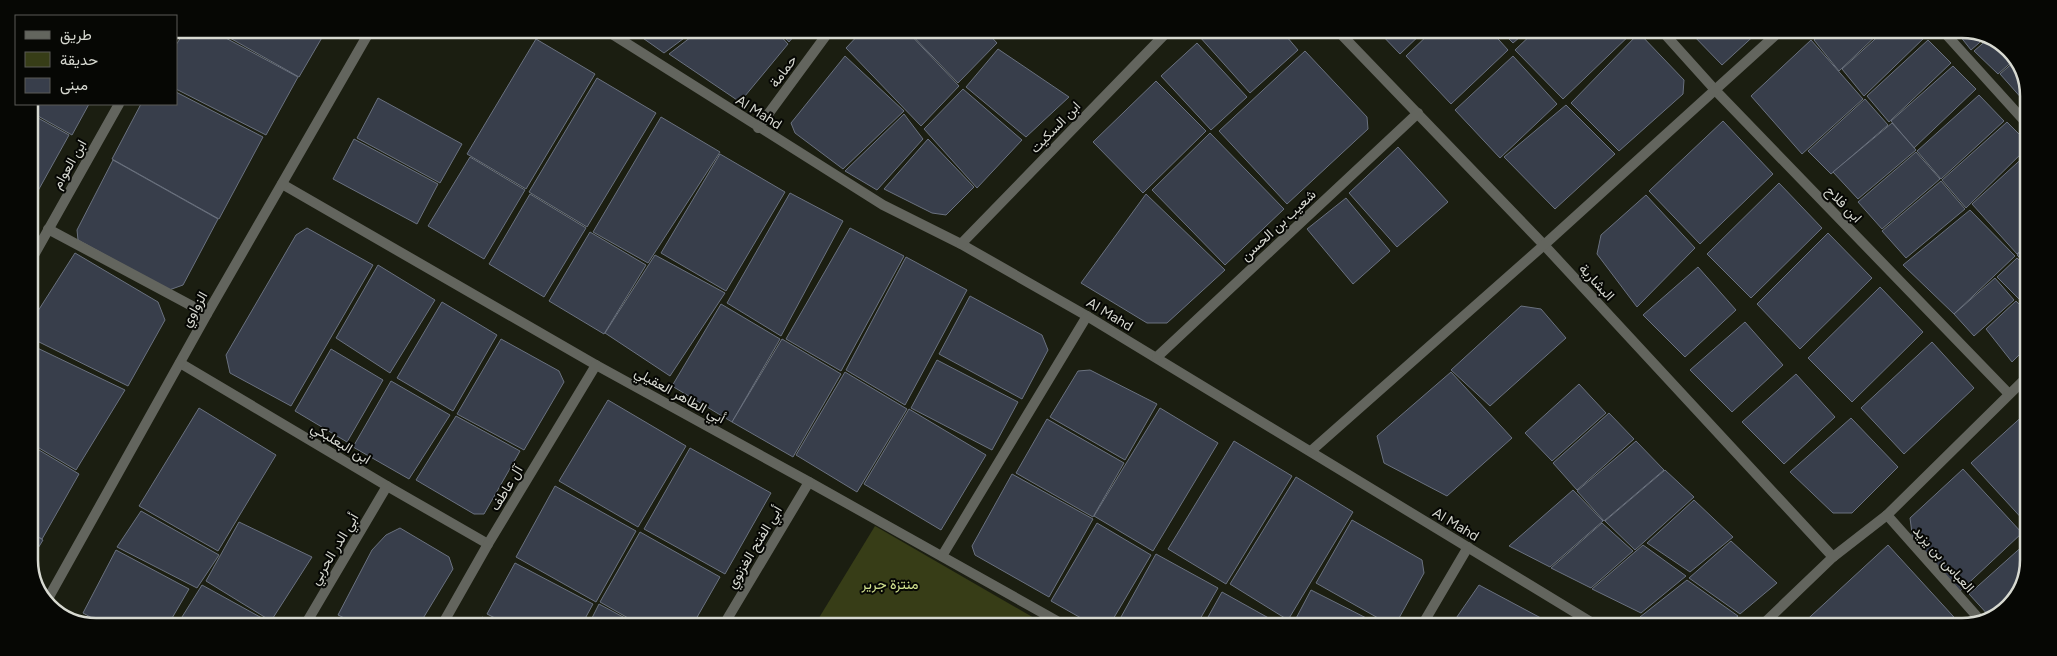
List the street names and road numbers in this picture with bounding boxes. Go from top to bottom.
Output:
street label: حمامة [766,52,801,91]
street label: Al Mahd [733,92,785,133]
street label: ابن السكيت [1027,98,1084,157]
street label: ابن العوام [49,137,90,192]
street label: ابن فلاح [1820,182,1865,228]
street label: شعيب بن الحسن [1237,186,1320,265]
street label: البشارية [1575,260,1618,304]
street label: الزواوي [178,289,214,331]
street label: Al Mahd [1083,294,1136,335]
street label: أبي الطاهر العقيلي [630,364,728,430]
street label: ابن البعلبكي [306,419,374,470]
street label: آل عاطف [486,461,528,514]
street label: أبي الفتح الغزنوي [723,503,788,593]
street label: Al Mahd [1429,504,1482,545]
street label: أبي الدر الحربي [306,510,365,590]
street label: العباس بن يزيد [1909,523,1978,596]

